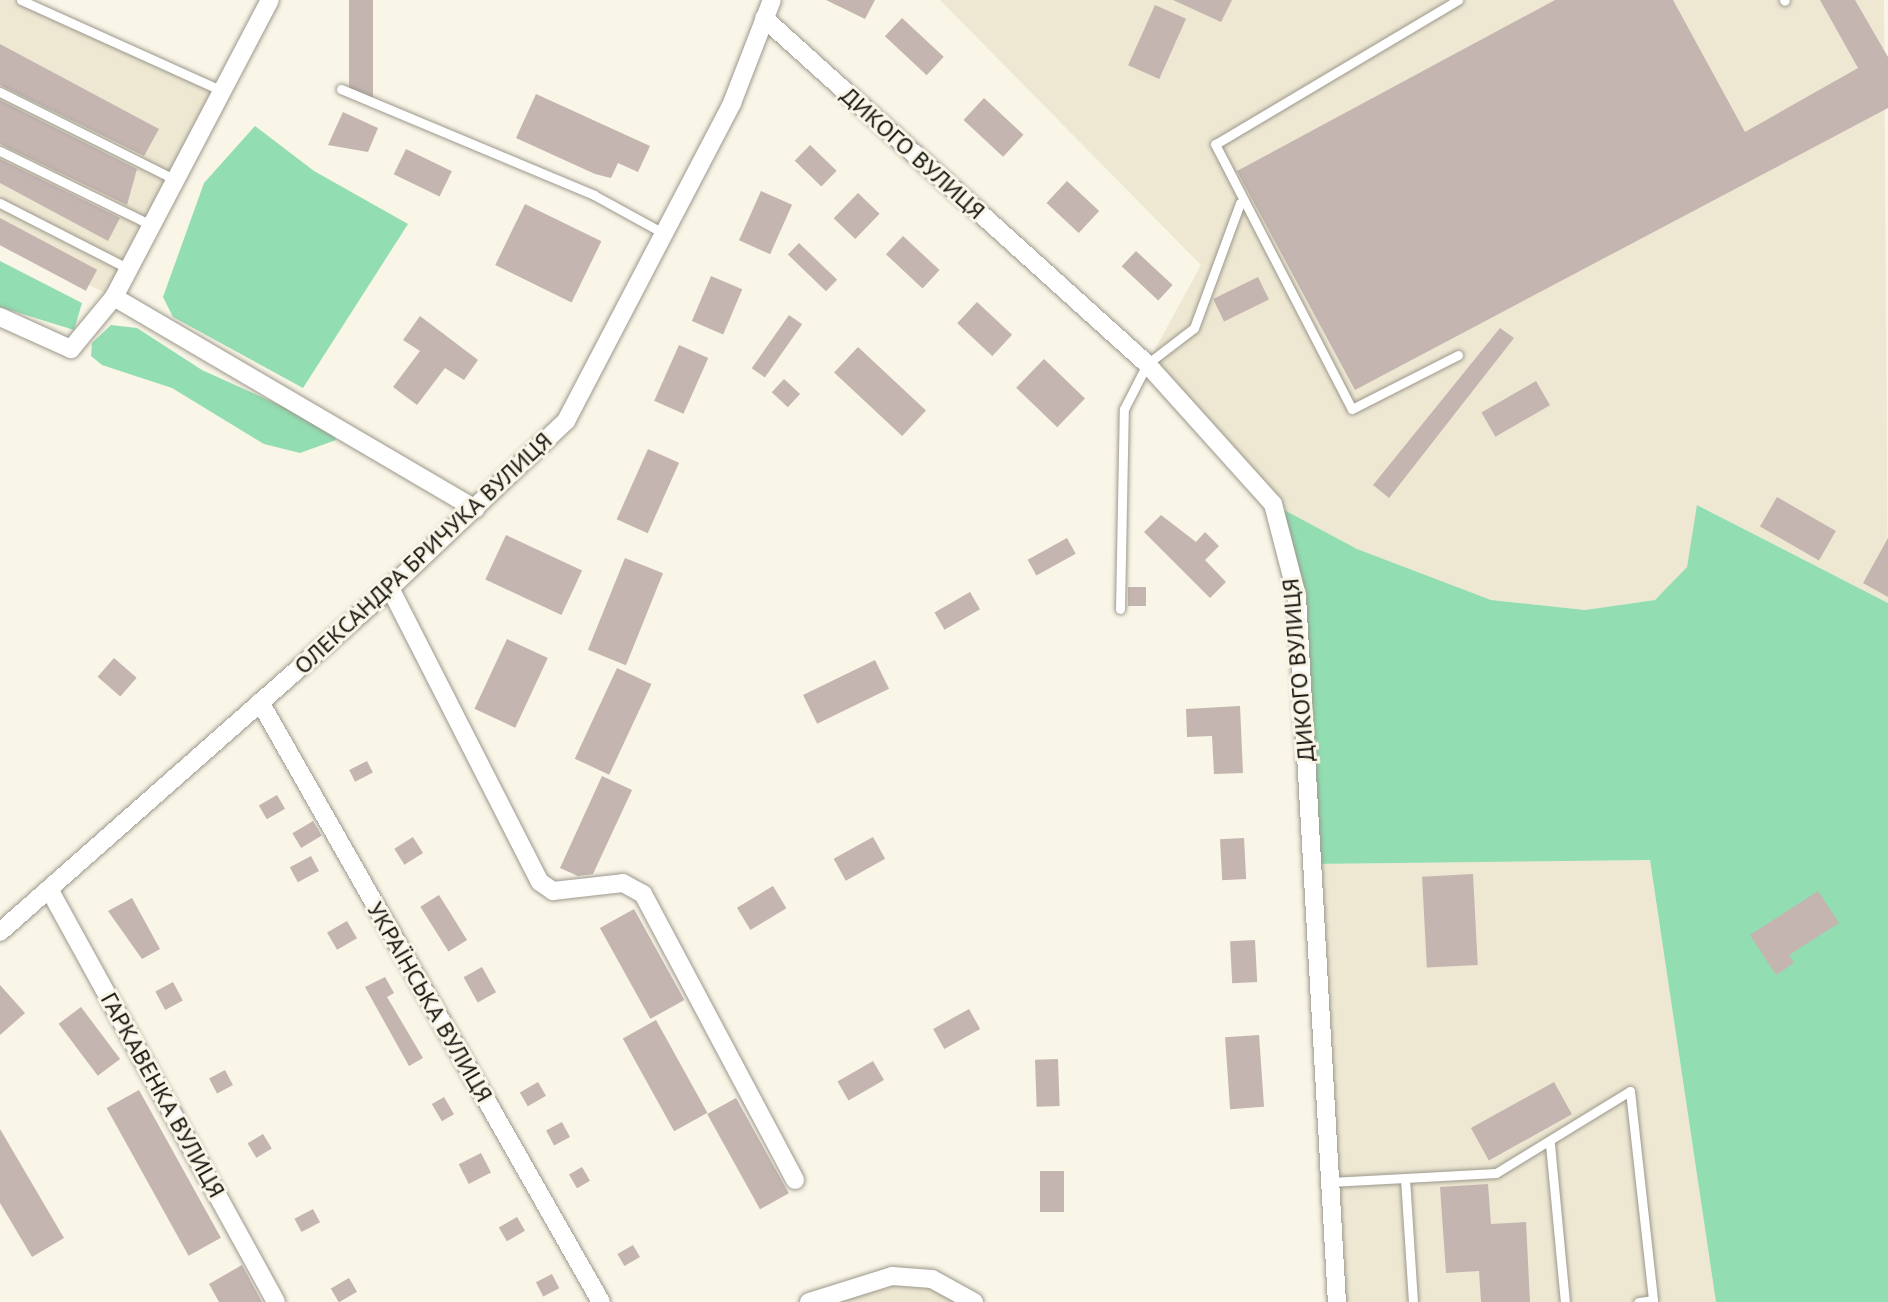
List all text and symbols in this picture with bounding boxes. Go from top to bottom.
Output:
street label: ДИКОГО ВУЛИЦЯ [835,81,991,225]
street label: ОЛЕКСАНДРА БРИЧУКА ВУЛИЦЯ [287,425,559,681]
street label: ДИКОГО ВУЛИЦЯ [1276,577,1320,763]
street label: УКРАЇНСЬКА ВУЛИЦЯ [361,896,499,1108]
street label: ГАРКАВЕНКА ВУЛИЦЯ [94,987,232,1203]

